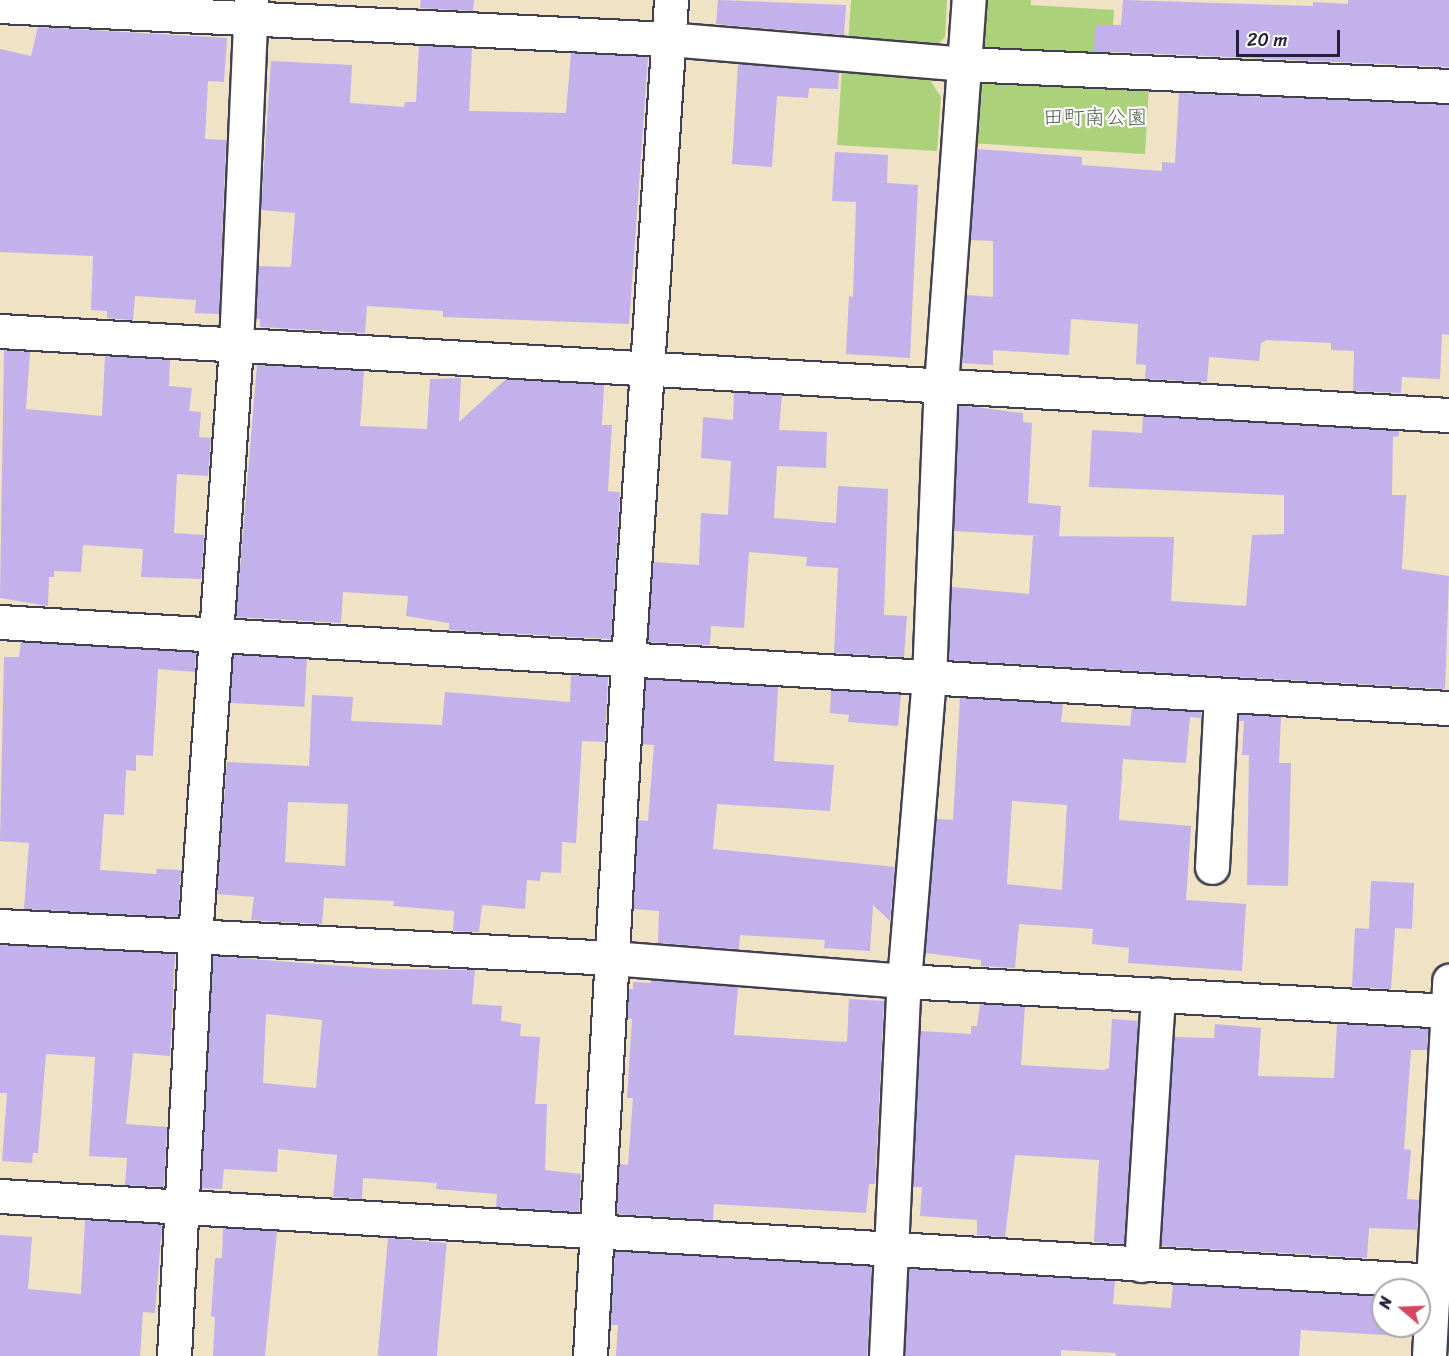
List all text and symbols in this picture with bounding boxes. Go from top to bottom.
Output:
scale bar [1239,18,1342,56]
text: 20 m [1247,24,1287,56]
park label: 田町南公園 [1043,104,1147,130]
north arrow [1371,1278,1431,1338]
text: N [1370,1293,1401,1313]

